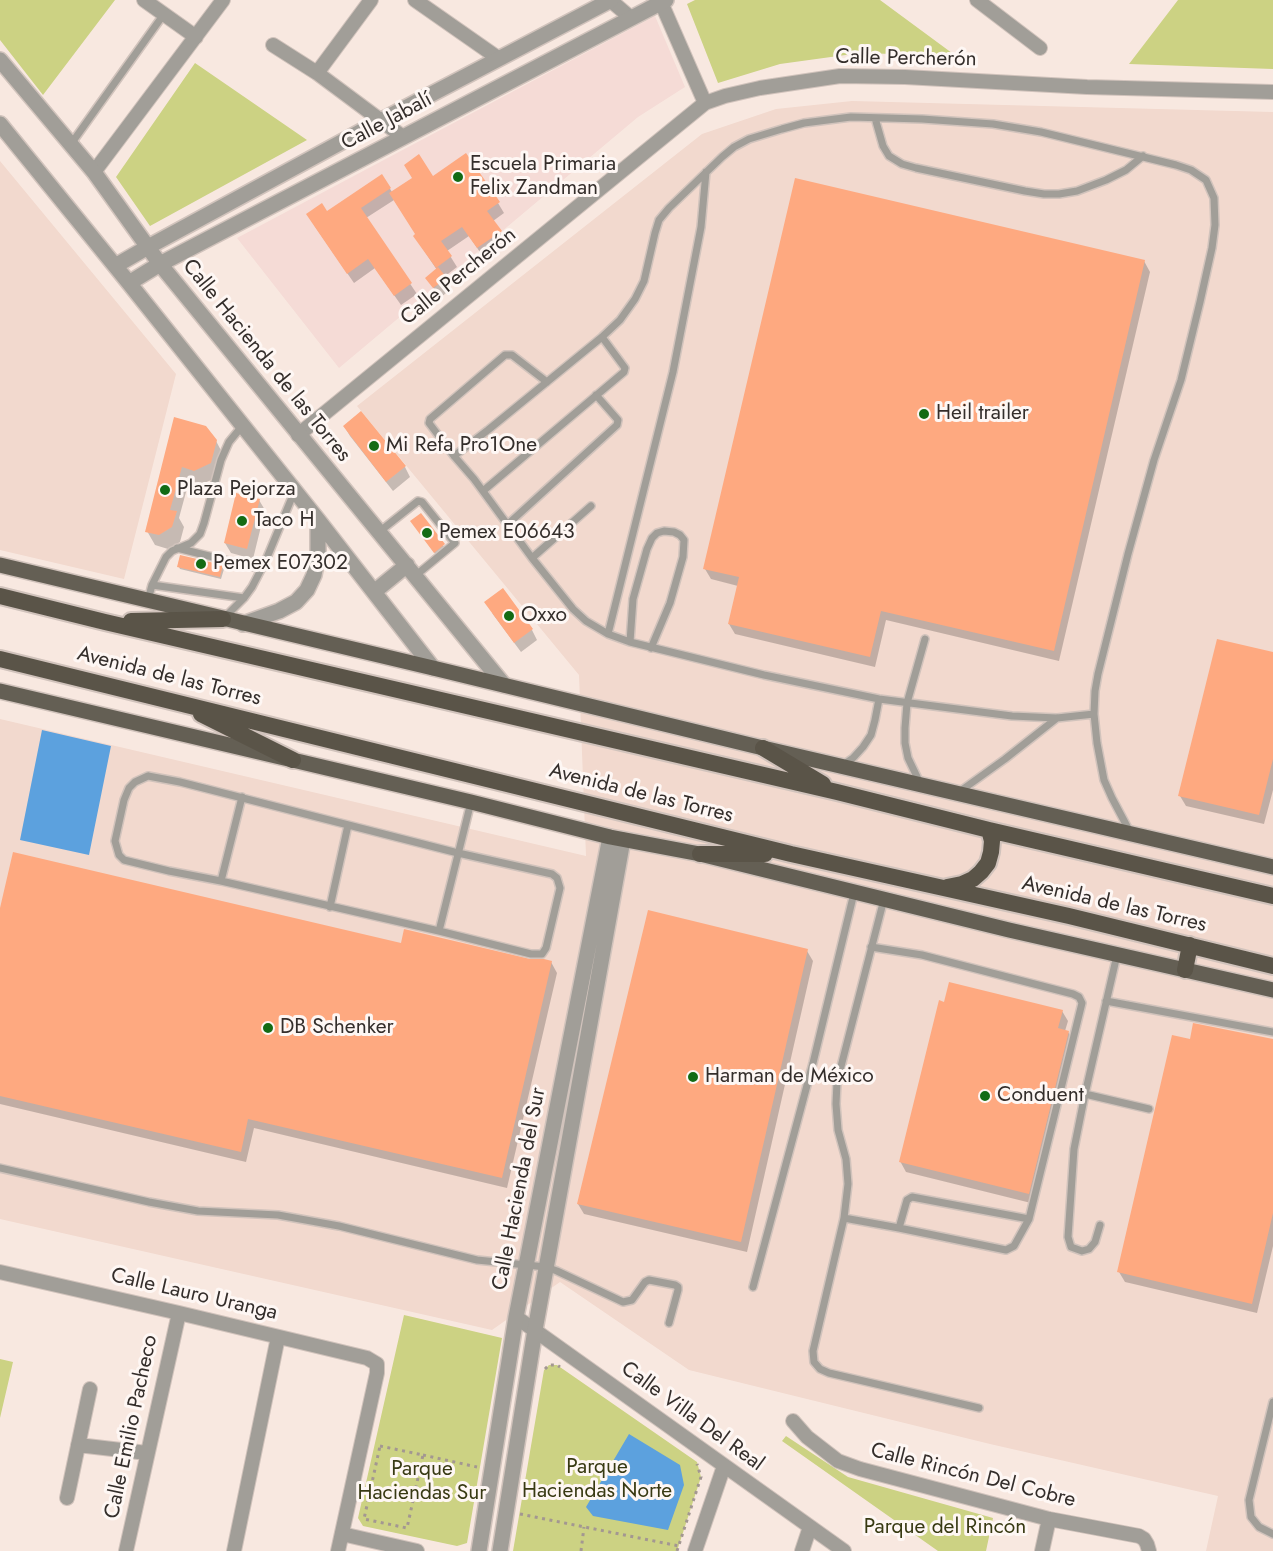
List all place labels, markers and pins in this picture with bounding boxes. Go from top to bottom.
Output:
place label: Escuela Primaria Felix Zandman [470,152,616,202]
marker: Escuela Primaria Felix Zandman [451,170,465,184]
place label: Heil trailer [936,401,1029,427]
marker: Heil trailer [917,407,931,421]
place label: Mi Refa Pro1One [386,433,537,459]
marker: Mi Refa Pro1One [367,439,381,453]
place label: Plaza Pejorza [177,477,296,503]
marker: Plaza Pejorza [158,483,172,497]
place label: Taco H [254,508,315,534]
marker: Taco H [235,514,249,528]
place label: Pemex E06643 [439,520,575,546]
marker: Pemex E06643 [420,526,434,540]
place label: Pemex E07302 [213,551,348,577]
marker: Pemex E07302 [194,557,208,571]
place label: Oxxo [521,603,567,629]
marker: Oxxo [502,609,516,623]
place label: DB Schenker [280,1015,394,1041]
marker: DB Schenker [261,1021,275,1035]
place label: Harman de México [705,1064,874,1090]
marker: Harman de México [686,1070,700,1084]
place label: Conduent [997,1083,1084,1109]
marker: Conduent [978,1089,992,1103]

